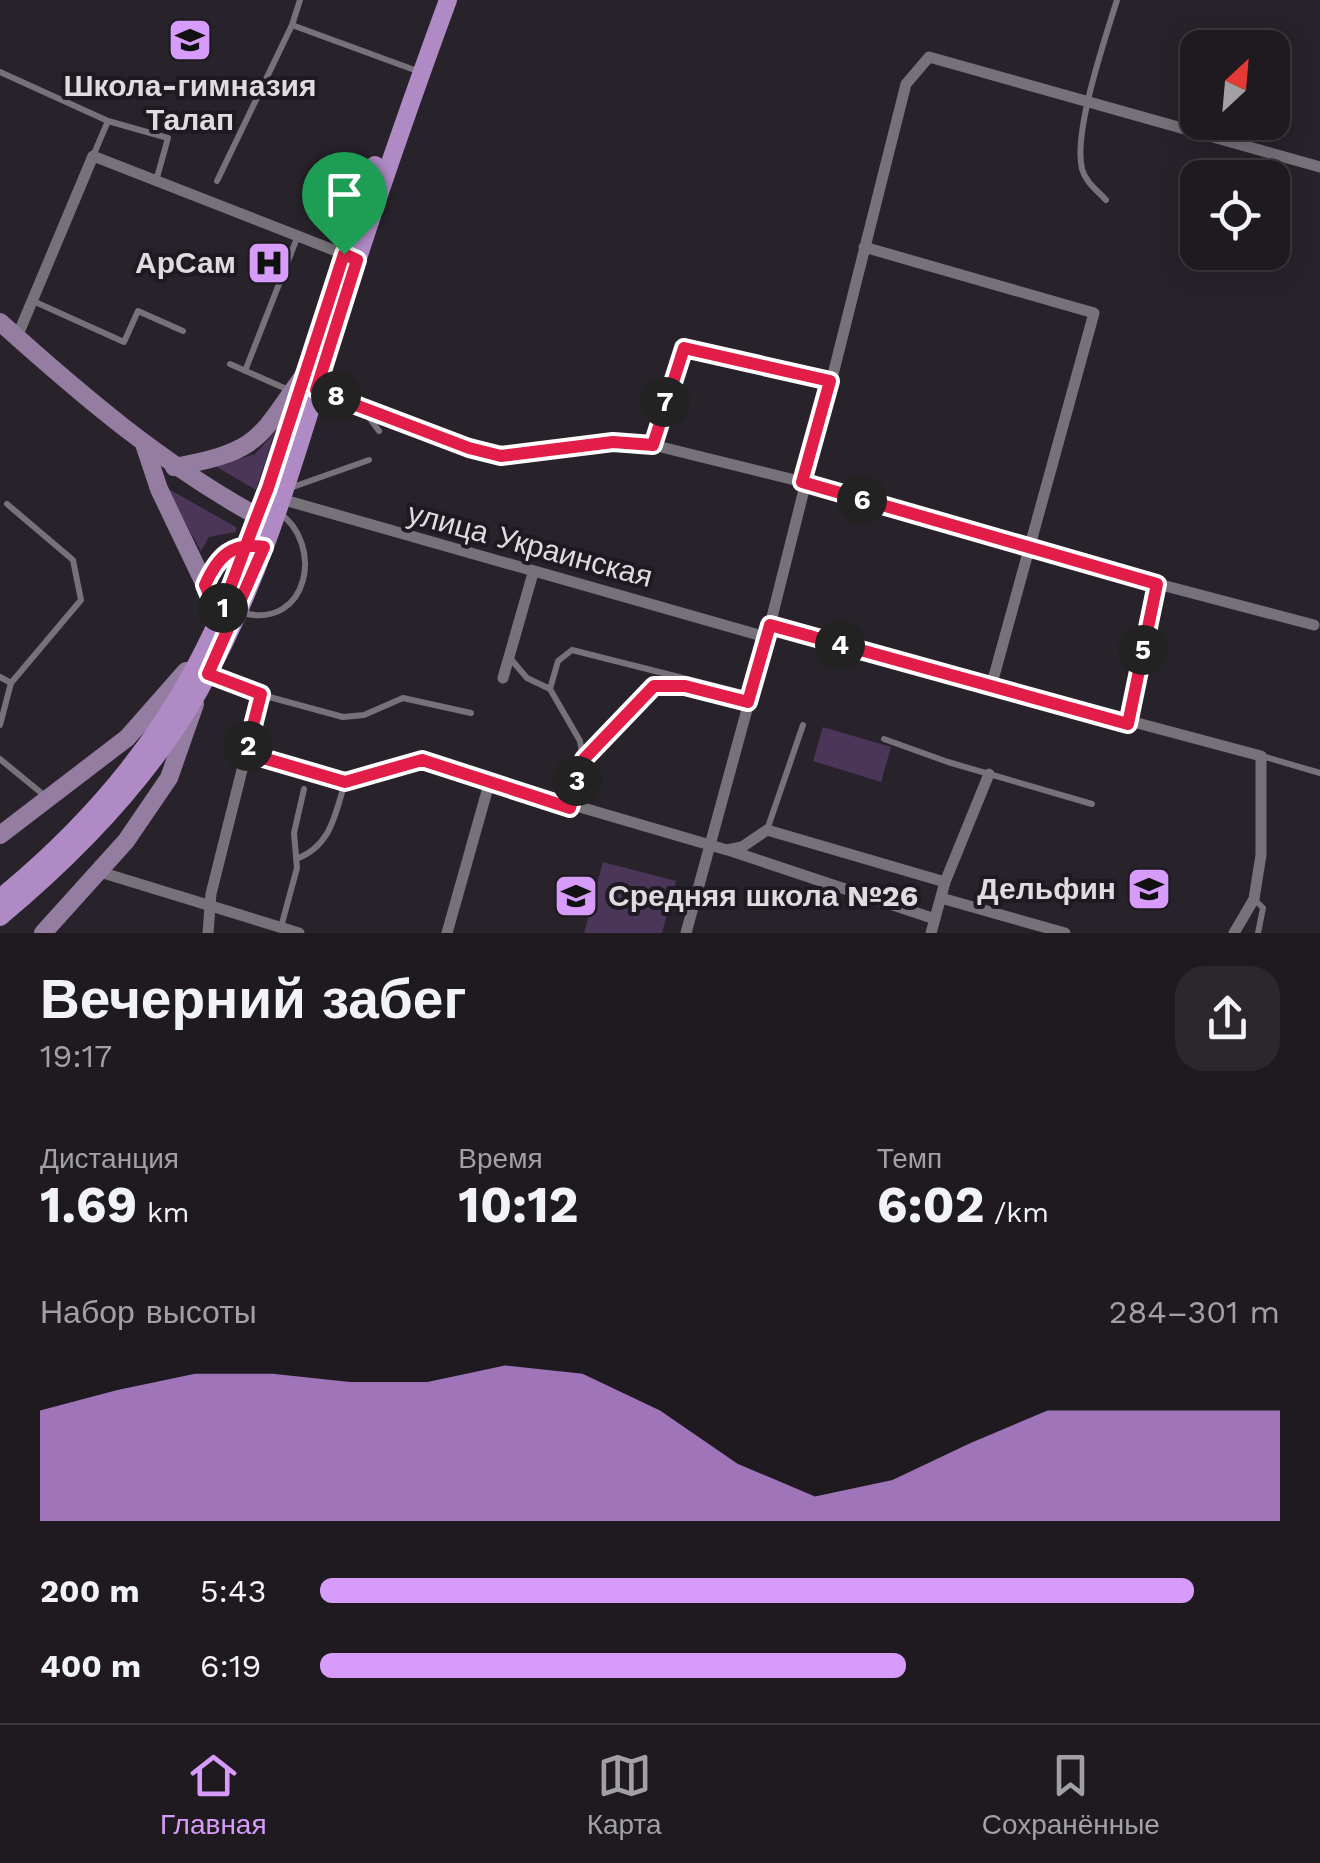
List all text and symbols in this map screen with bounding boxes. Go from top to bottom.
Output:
school or university icon: Школа-гимназия Талап [167,17,213,63]
north arrow [1180,30,1290,140]
map controls [1180,30,1290,270]
place label: Школа-гимназия Талап [63,68,317,137]
pin [302,152,387,255]
button: locate [1180,160,1290,270]
icon: arrive [317,167,372,222]
hospital icon: АрСам [246,240,292,286]
place label: АрСам [135,245,236,280]
pin: 8 [311,371,361,421]
pin: 7 [640,377,690,427]
text: 8 [327,379,345,412]
text: 7 [656,385,674,418]
pin: 6 [837,475,887,525]
text: 6 [853,483,871,516]
street label: улица Украинская [404,495,656,594]
pin: 1 [198,583,248,633]
text: 1 [217,591,229,624]
pin: 4 [815,620,865,670]
pin: 5 [1118,625,1168,675]
text: 4 [831,628,849,661]
text: 5 [1135,633,1151,666]
pin: 2 [223,721,273,771]
text: 2 [240,729,256,762]
pin: 3 [552,756,602,806]
text: 3 [569,764,585,797]
school or university icon: Дельфин [1126,866,1172,912]
place label: Дельфин [977,871,1116,906]
school or university icon: Средняя школа №26 [553,873,599,919]
place label: Средняя школа №26 [608,878,918,913]
button: share [1175,966,1280,1071]
text: Вечерний забег [40,967,466,1031]
text: 19:17 [40,1037,112,1075]
text: Дистанция [40,1142,179,1175]
text: Время [458,1142,543,1175]
text: Темп [877,1142,942,1175]
text: 1.69 [40,1175,137,1234]
text: 10:12 [458,1175,579,1234]
text: 6:02 [877,1175,985,1234]
text: km [137,1196,189,1229]
text: /km [985,1196,1049,1229]
text: Набор высоты [40,1293,257,1331]
text: 284–301 m [1109,1293,1280,1331]
text: 200 m [40,1572,140,1610]
text: 5:43 [200,1572,266,1610]
text: 400 m [40,1647,141,1685]
text: 6:19 [200,1647,261,1685]
tab: Главная [160,1748,267,1841]
tab: Карта [587,1748,662,1841]
tab: Сохранённые [982,1748,1160,1841]

